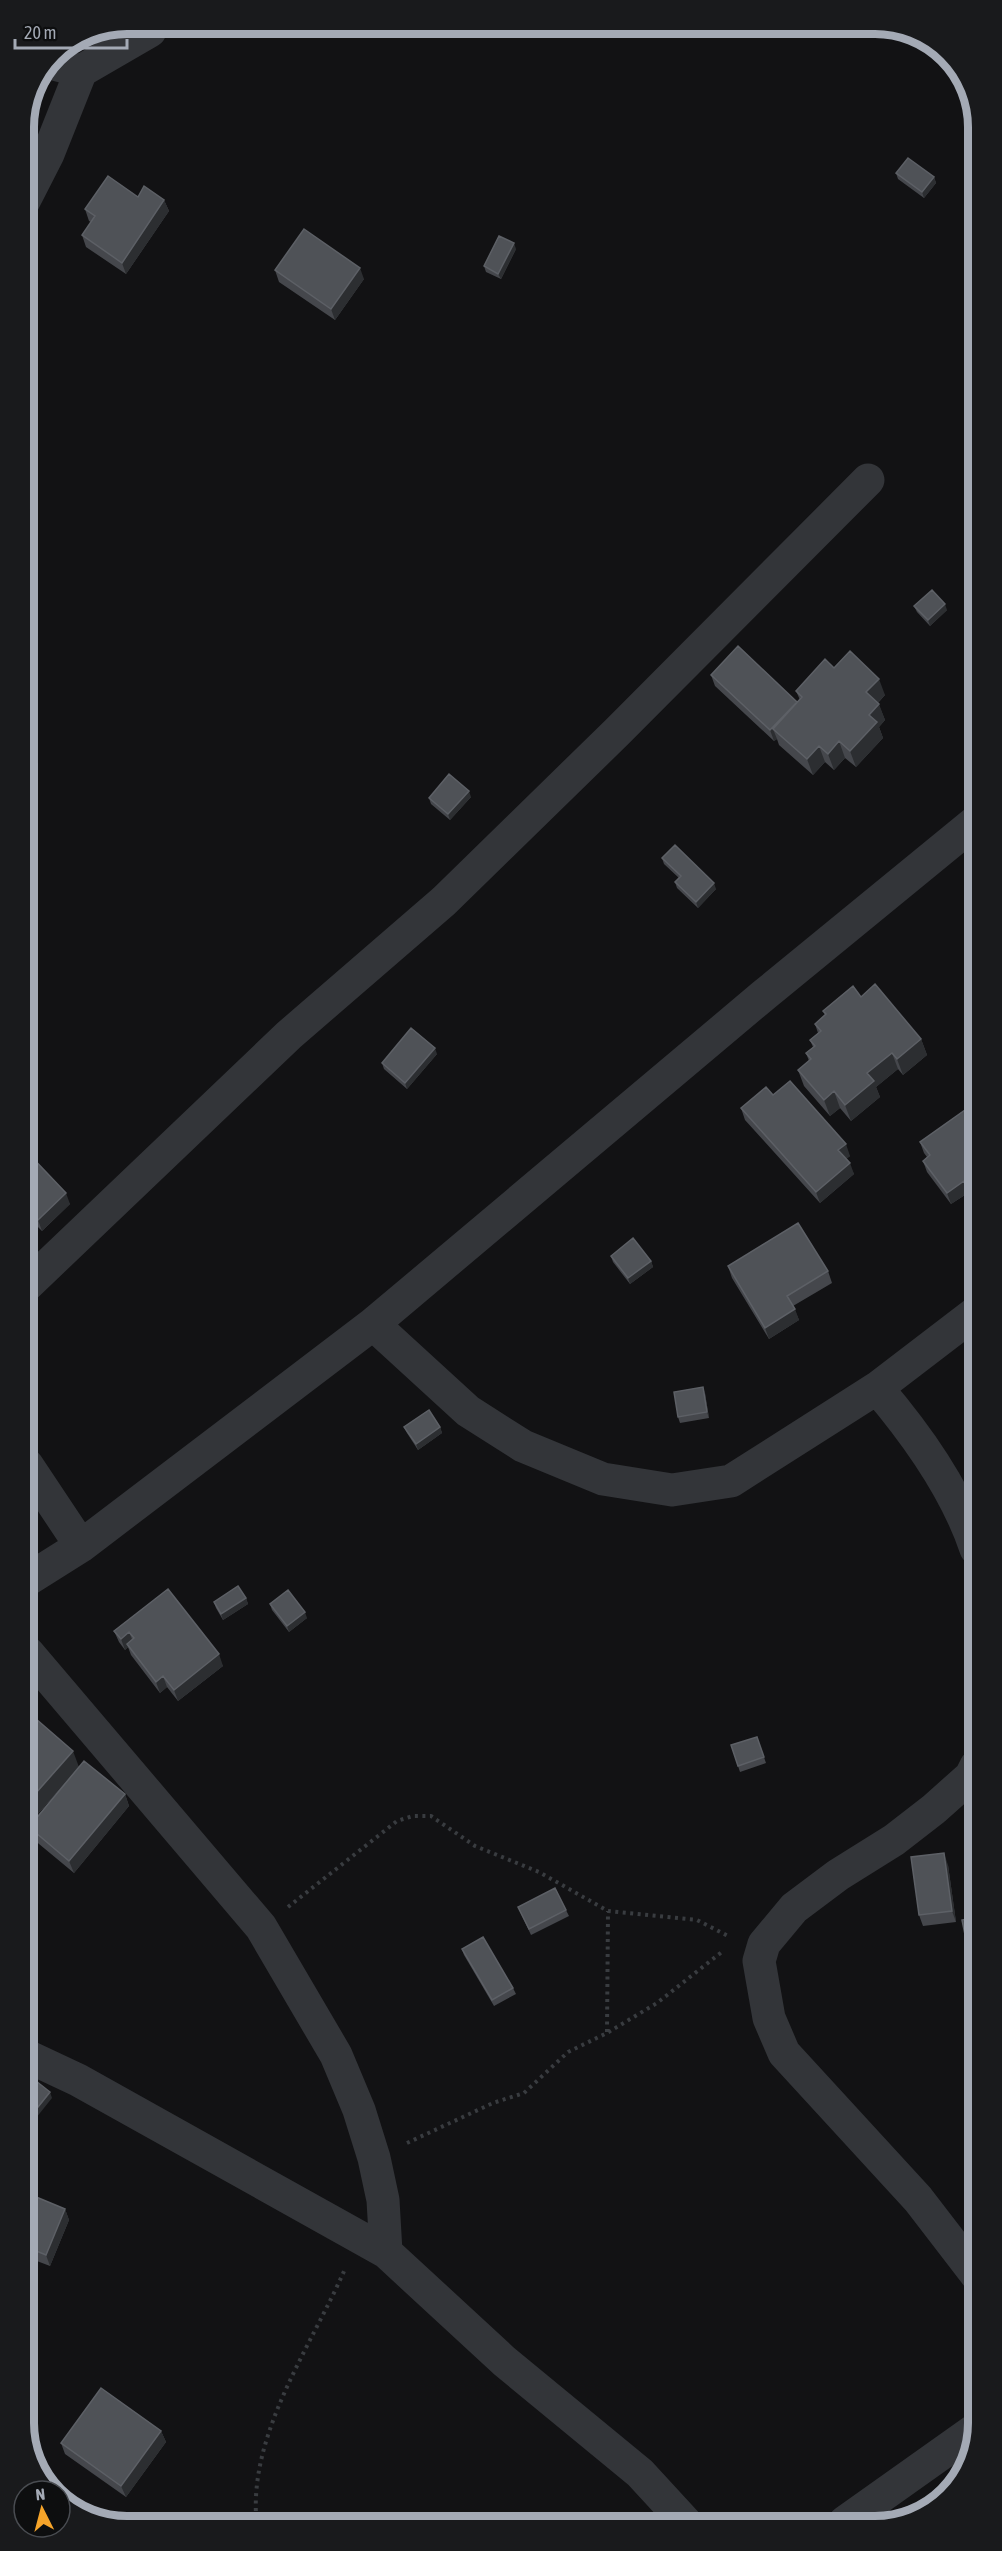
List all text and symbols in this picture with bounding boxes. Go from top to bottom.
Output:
scale bar [15,12,128,50]
text: 20 m [24,22,56,43]
north arrow [12,2479,72,2539]
text: N [35,2485,46,2504]

